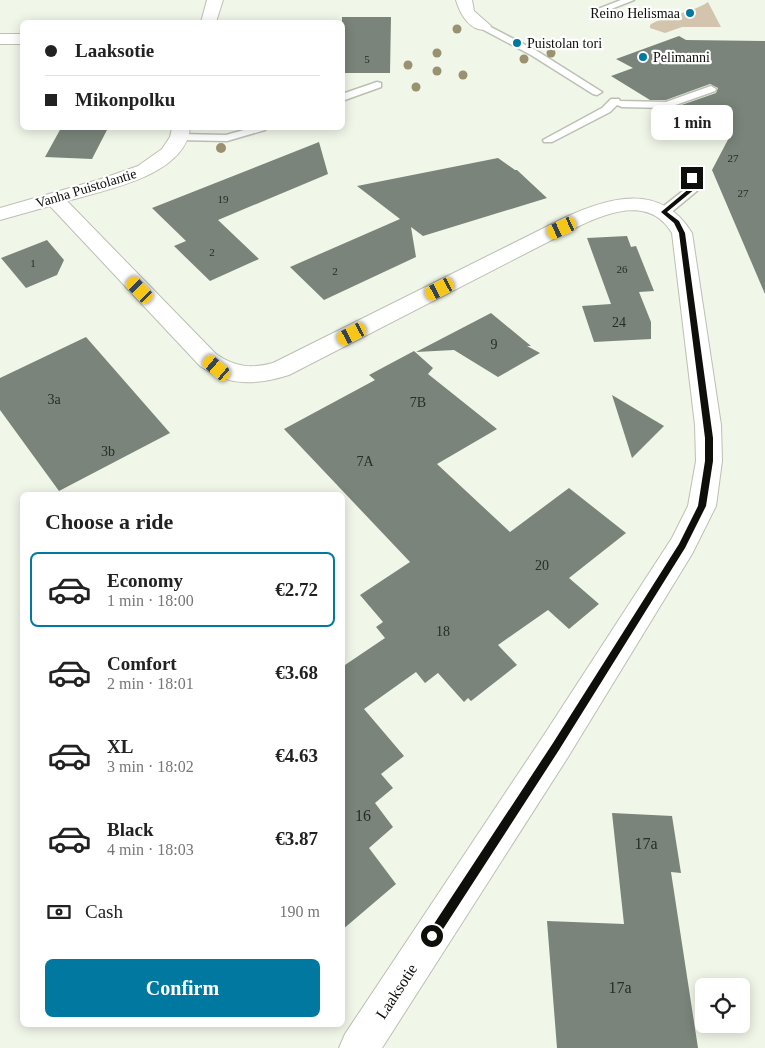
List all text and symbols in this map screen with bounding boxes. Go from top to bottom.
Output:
place label: Reino Helismaa [590,6,681,21]
marker: Reino Helismaa [684,7,696,19]
place label: Puistolan tori [527,36,602,51]
marker: Puistolan tori [511,37,523,49]
text: Laaksotie [75,40,154,61]
place label: Pelimanni [653,50,710,65]
marker: Pelimanni [637,51,649,63]
house number: 5 [364,53,370,65]
text: Mikonpolku [75,89,175,110]
callout: 1 min [651,106,733,140]
text: 1 min [673,114,711,131]
house number: 27 [728,152,739,164]
street label: Vanha Puistolantie [34,166,138,211]
route end [681,167,703,189]
house number: 27 [738,187,749,199]
house number: 19 [218,193,229,205]
car [545,215,578,241]
house number: 2 [209,246,215,258]
house number: 1 [30,257,36,269]
house number: 26 [617,263,628,275]
house number: 2 [332,265,338,277]
car [124,274,155,306]
car [423,276,456,302]
house number: 24 [612,315,626,330]
car [335,321,368,347]
house number: 9 [491,337,498,352]
car [200,353,233,383]
house number: 3a [47,392,61,407]
house number: 7B [410,395,426,410]
house number: 3b [101,444,115,459]
house number: 7A [356,454,374,469]
text: Choose a ride [45,509,173,534]
house number: 20 [535,558,549,573]
icon: car [47,567,92,612]
text: Economy [107,570,183,591]
text: €2.72 [275,579,318,600]
text: 1 min · 18:00 [107,592,194,609]
house number: 18 [436,624,450,639]
icon: car [47,650,92,695]
text: Comfort [107,653,177,674]
text: €3.68 [275,662,318,683]
text: 2 min · 18:01 [107,675,194,692]
icon: car [47,733,92,778]
text: XL [107,736,133,757]
text: €4.63 [275,745,318,766]
text: 3 min · 18:02 [107,758,194,775]
house number: 16 [355,807,371,824]
icon: car [47,816,92,861]
text: Black [107,819,153,840]
text: €3.87 [275,828,318,849]
house number: 17a [634,835,658,852]
text: 4 min · 18:03 [107,841,194,858]
icon: cash [45,898,73,926]
text: Cash [85,901,123,922]
text: 190 m [280,903,320,920]
route start [421,925,443,947]
button: Confirm [45,959,320,1017]
street label: Laaksotie [372,961,420,1022]
map controls [695,978,750,1033]
button: locate [695,978,750,1033]
house number: 17a [608,979,632,996]

